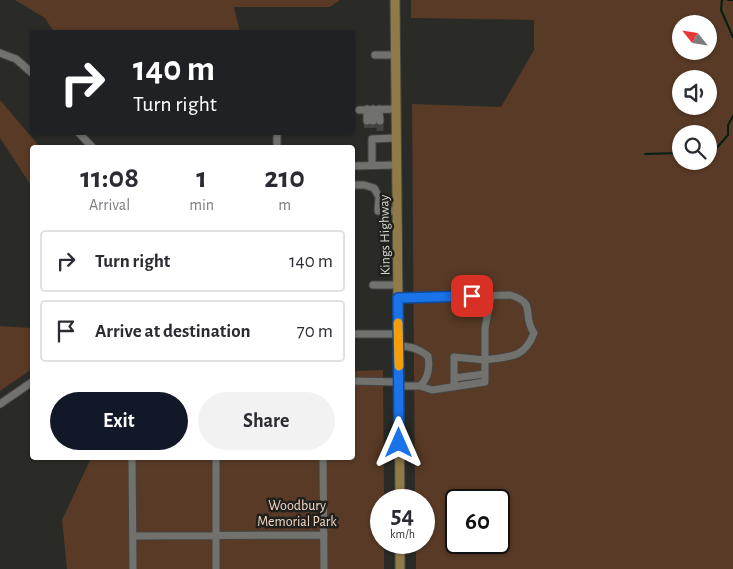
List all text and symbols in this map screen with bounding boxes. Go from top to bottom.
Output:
north arrow [672,15,718,60]
map controls [672,15,717,170]
icon: right [50,50,115,115]
text: 140 m [133,52,215,87]
button: sound [672,70,717,115]
text: Turn right [133,93,217,115]
button: search [672,125,717,170]
text: 11:08 [80,163,139,193]
text: 1 [196,163,207,193]
text: 210 [264,163,305,193]
street label: Kings Highway [377,194,393,276]
text: Arrival [89,197,130,213]
text: min [189,197,214,213]
text: m [278,197,291,213]
icon: right [52,247,80,275]
text: Turn right [95,252,170,271]
text: 140 m [289,252,333,271]
pin [451,275,493,317]
icon: arrive [458,282,486,310]
icon: arrive [52,317,80,345]
text: Arrive at destination [95,322,251,341]
text: 70 m [297,322,333,341]
button: Exit [50,392,188,450]
button: Share [198,392,335,450]
position arrow [372,416,424,468]
speed limit sign: 60 [445,489,510,554]
park label: Woodbury Memorial Park [257,499,337,529]
text: 54 [391,503,414,528]
text: km/h [390,528,415,540]

